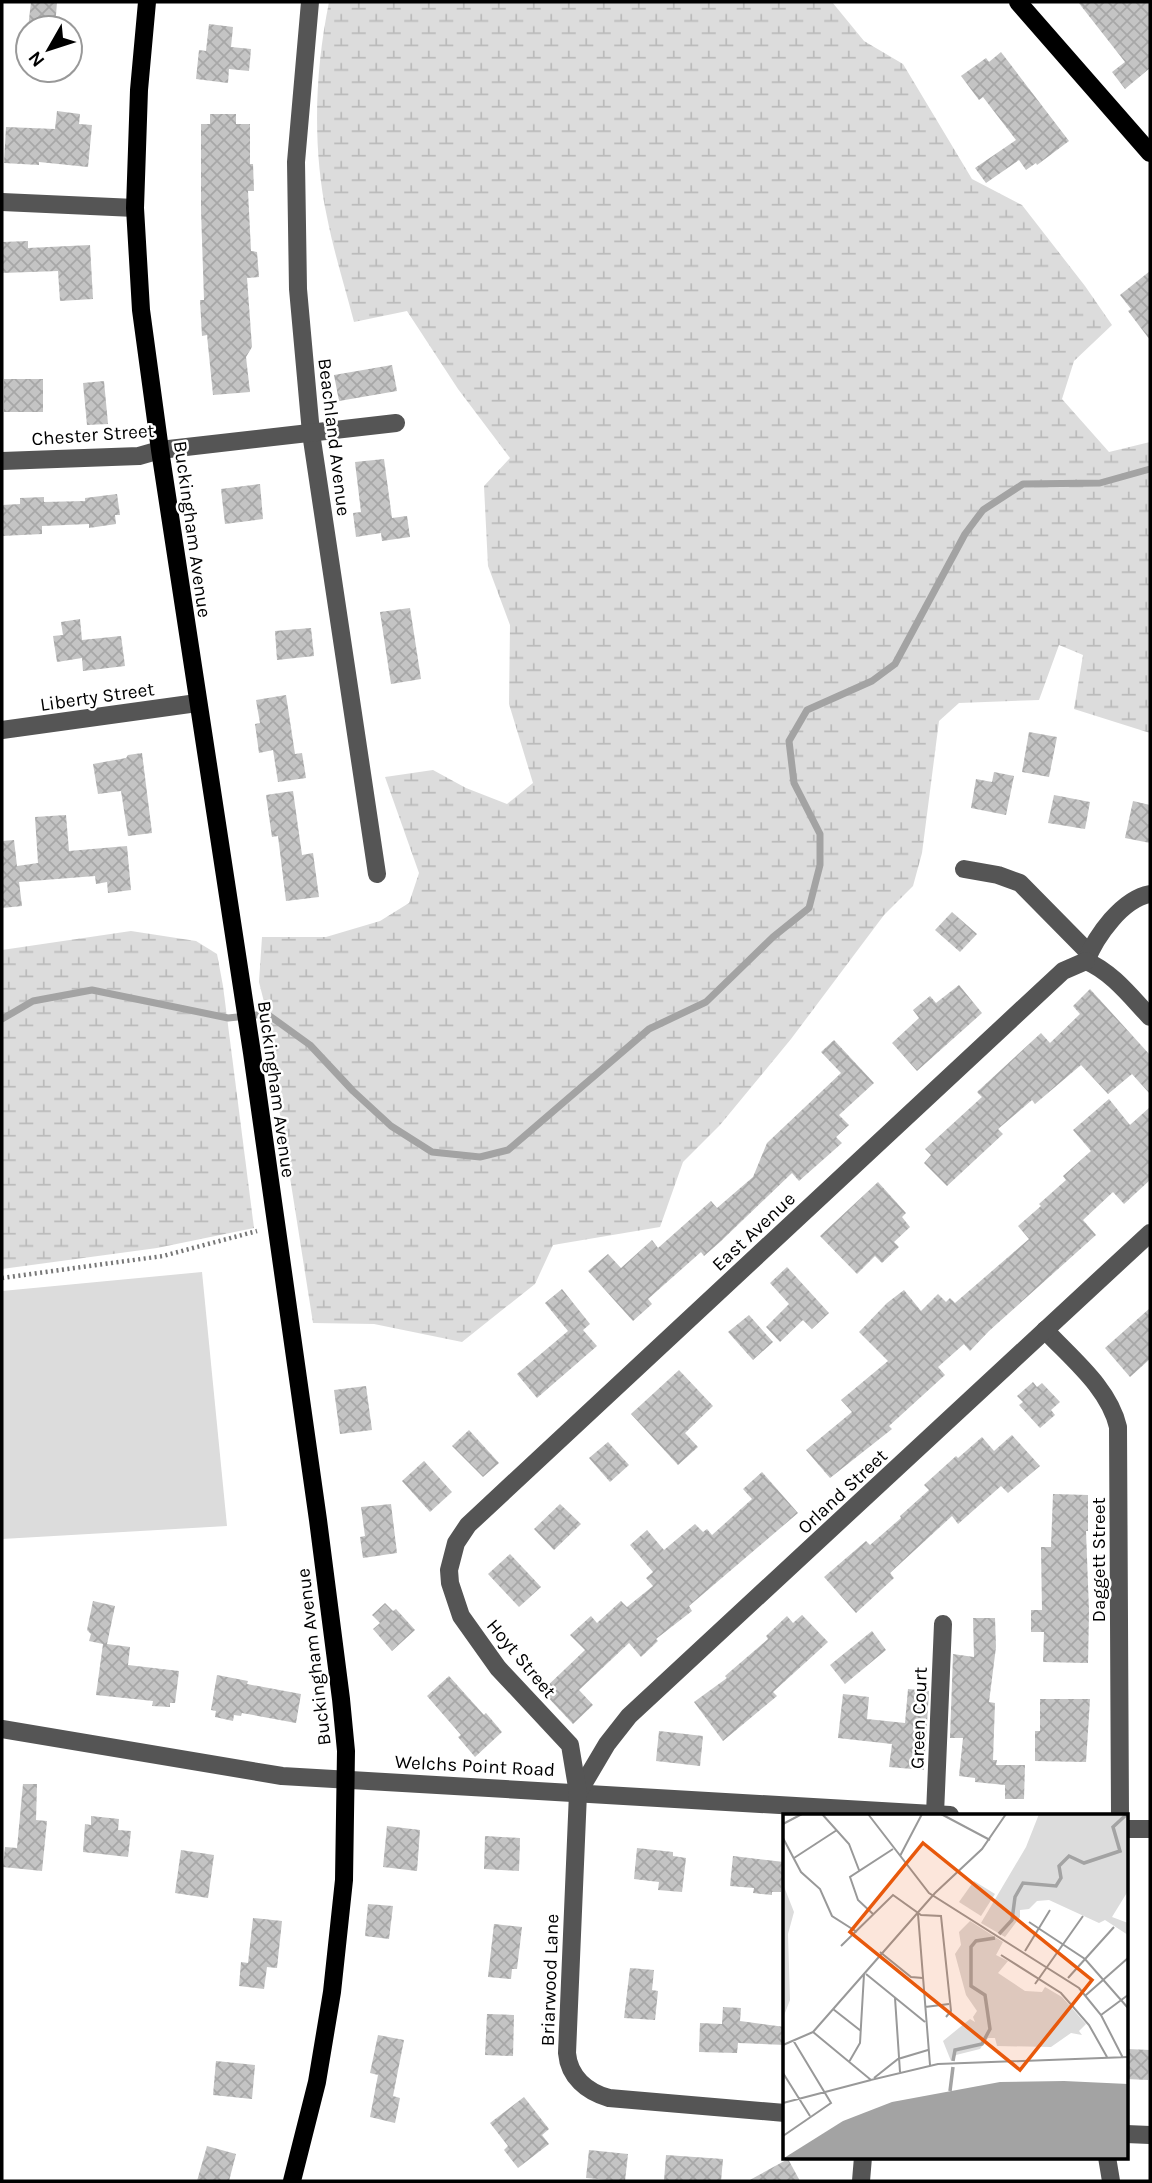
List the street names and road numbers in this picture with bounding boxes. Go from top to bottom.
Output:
street label: Beachland Avenue [313,357,355,517]
street label: Chester Street [31,420,155,450]
street label: Buckingham Avenue [169,439,215,619]
street label: Liberty Street [39,678,156,716]
street label: Buckingham Avenue [253,999,299,1179]
street label: East Avenue [708,1188,800,1276]
street label: Orland Street [793,1445,892,1539]
street label: Daggett Street [1088,1497,1110,1623]
street label: Buckingham Avenue [292,1567,336,1747]
street label: Hoyt Street [482,1615,560,1702]
street label: Green Court [906,1667,932,1769]
street label: Welchs Point Road [394,1751,556,1781]
street label: Briarwood Lane [537,1913,563,2047]

